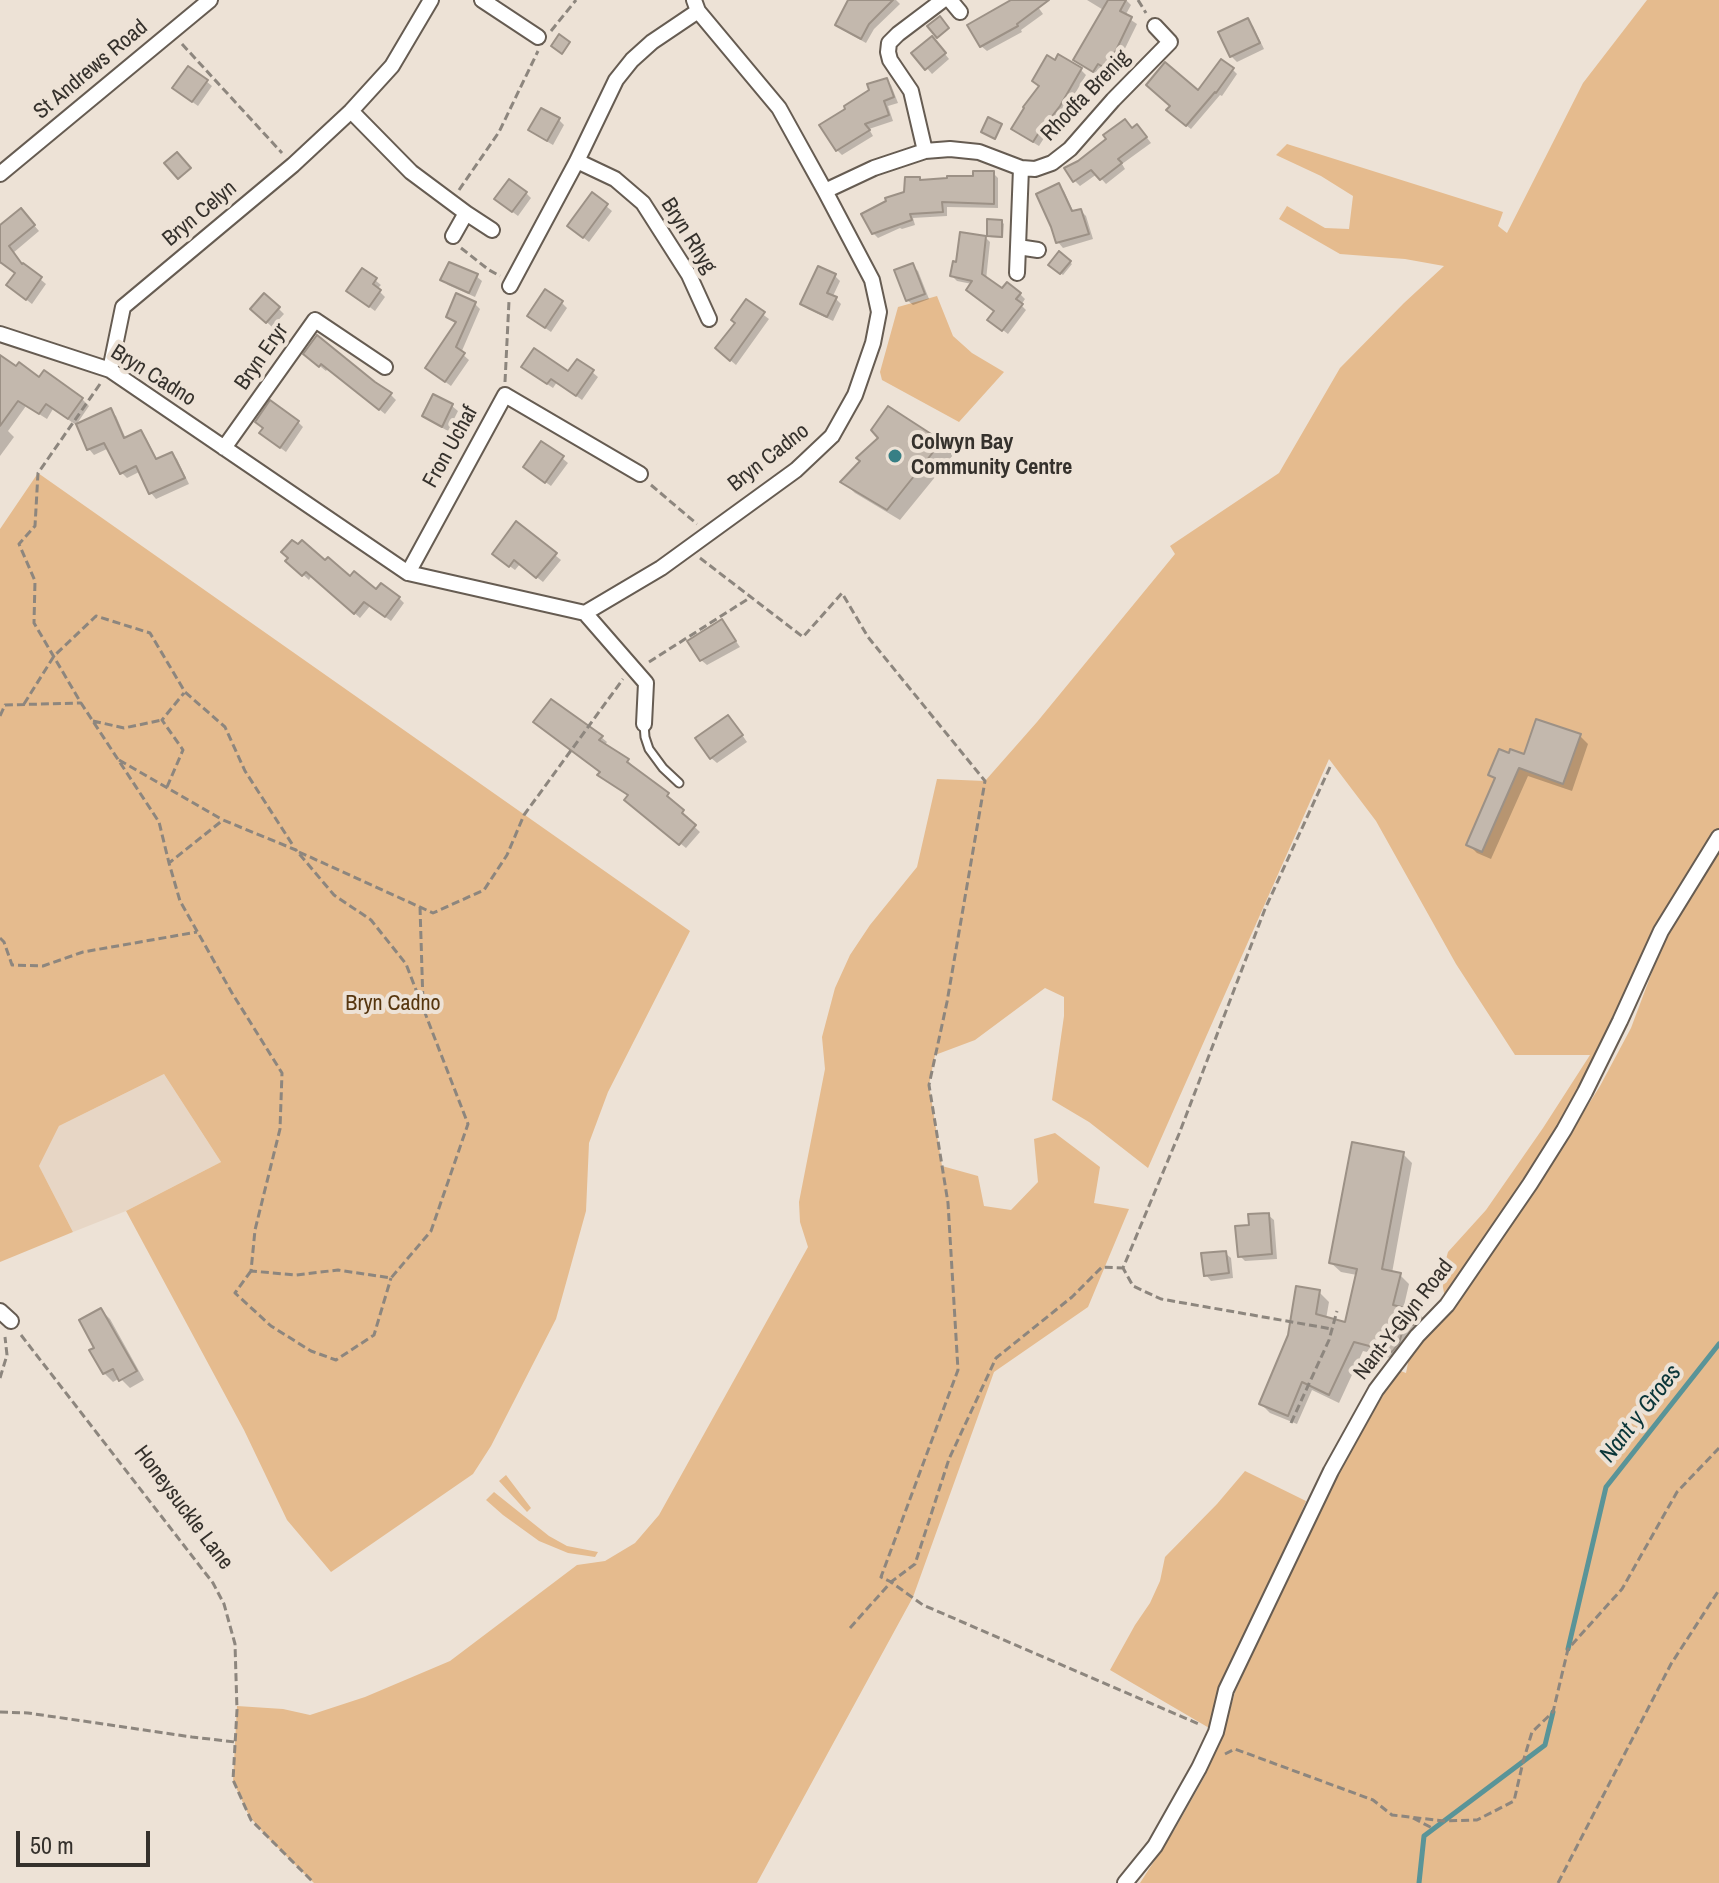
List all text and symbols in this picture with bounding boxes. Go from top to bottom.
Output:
street label: St Andrews Road [29,15,153,125]
street label: Rhodfa Brenig [1036,45,1136,147]
street label: Bryn Celyn [158,176,242,252]
street label: Bryn Rhyg [654,193,722,279]
street label: Bryn Eryr [230,319,294,395]
street label: Bryn Cadno [106,340,200,412]
street label: Fron Uchaf [418,402,484,492]
street label: Bryn Cadno [723,418,815,498]
place label: Colwyn Bay Community Centre [911,430,1072,482]
marker: Colwyn Bay Community Centre [886,447,904,465]
park label: Bryn Cadno [345,991,441,1017]
street label: Nant-Y-Glyn Road [1349,1254,1459,1386]
water label: Nant y Groes [1594,1359,1688,1469]
street label: Honeysuckle Lane [128,1441,238,1575]
scale bar [20,1815,154,1865]
text: 50 m [30,1829,74,1861]

